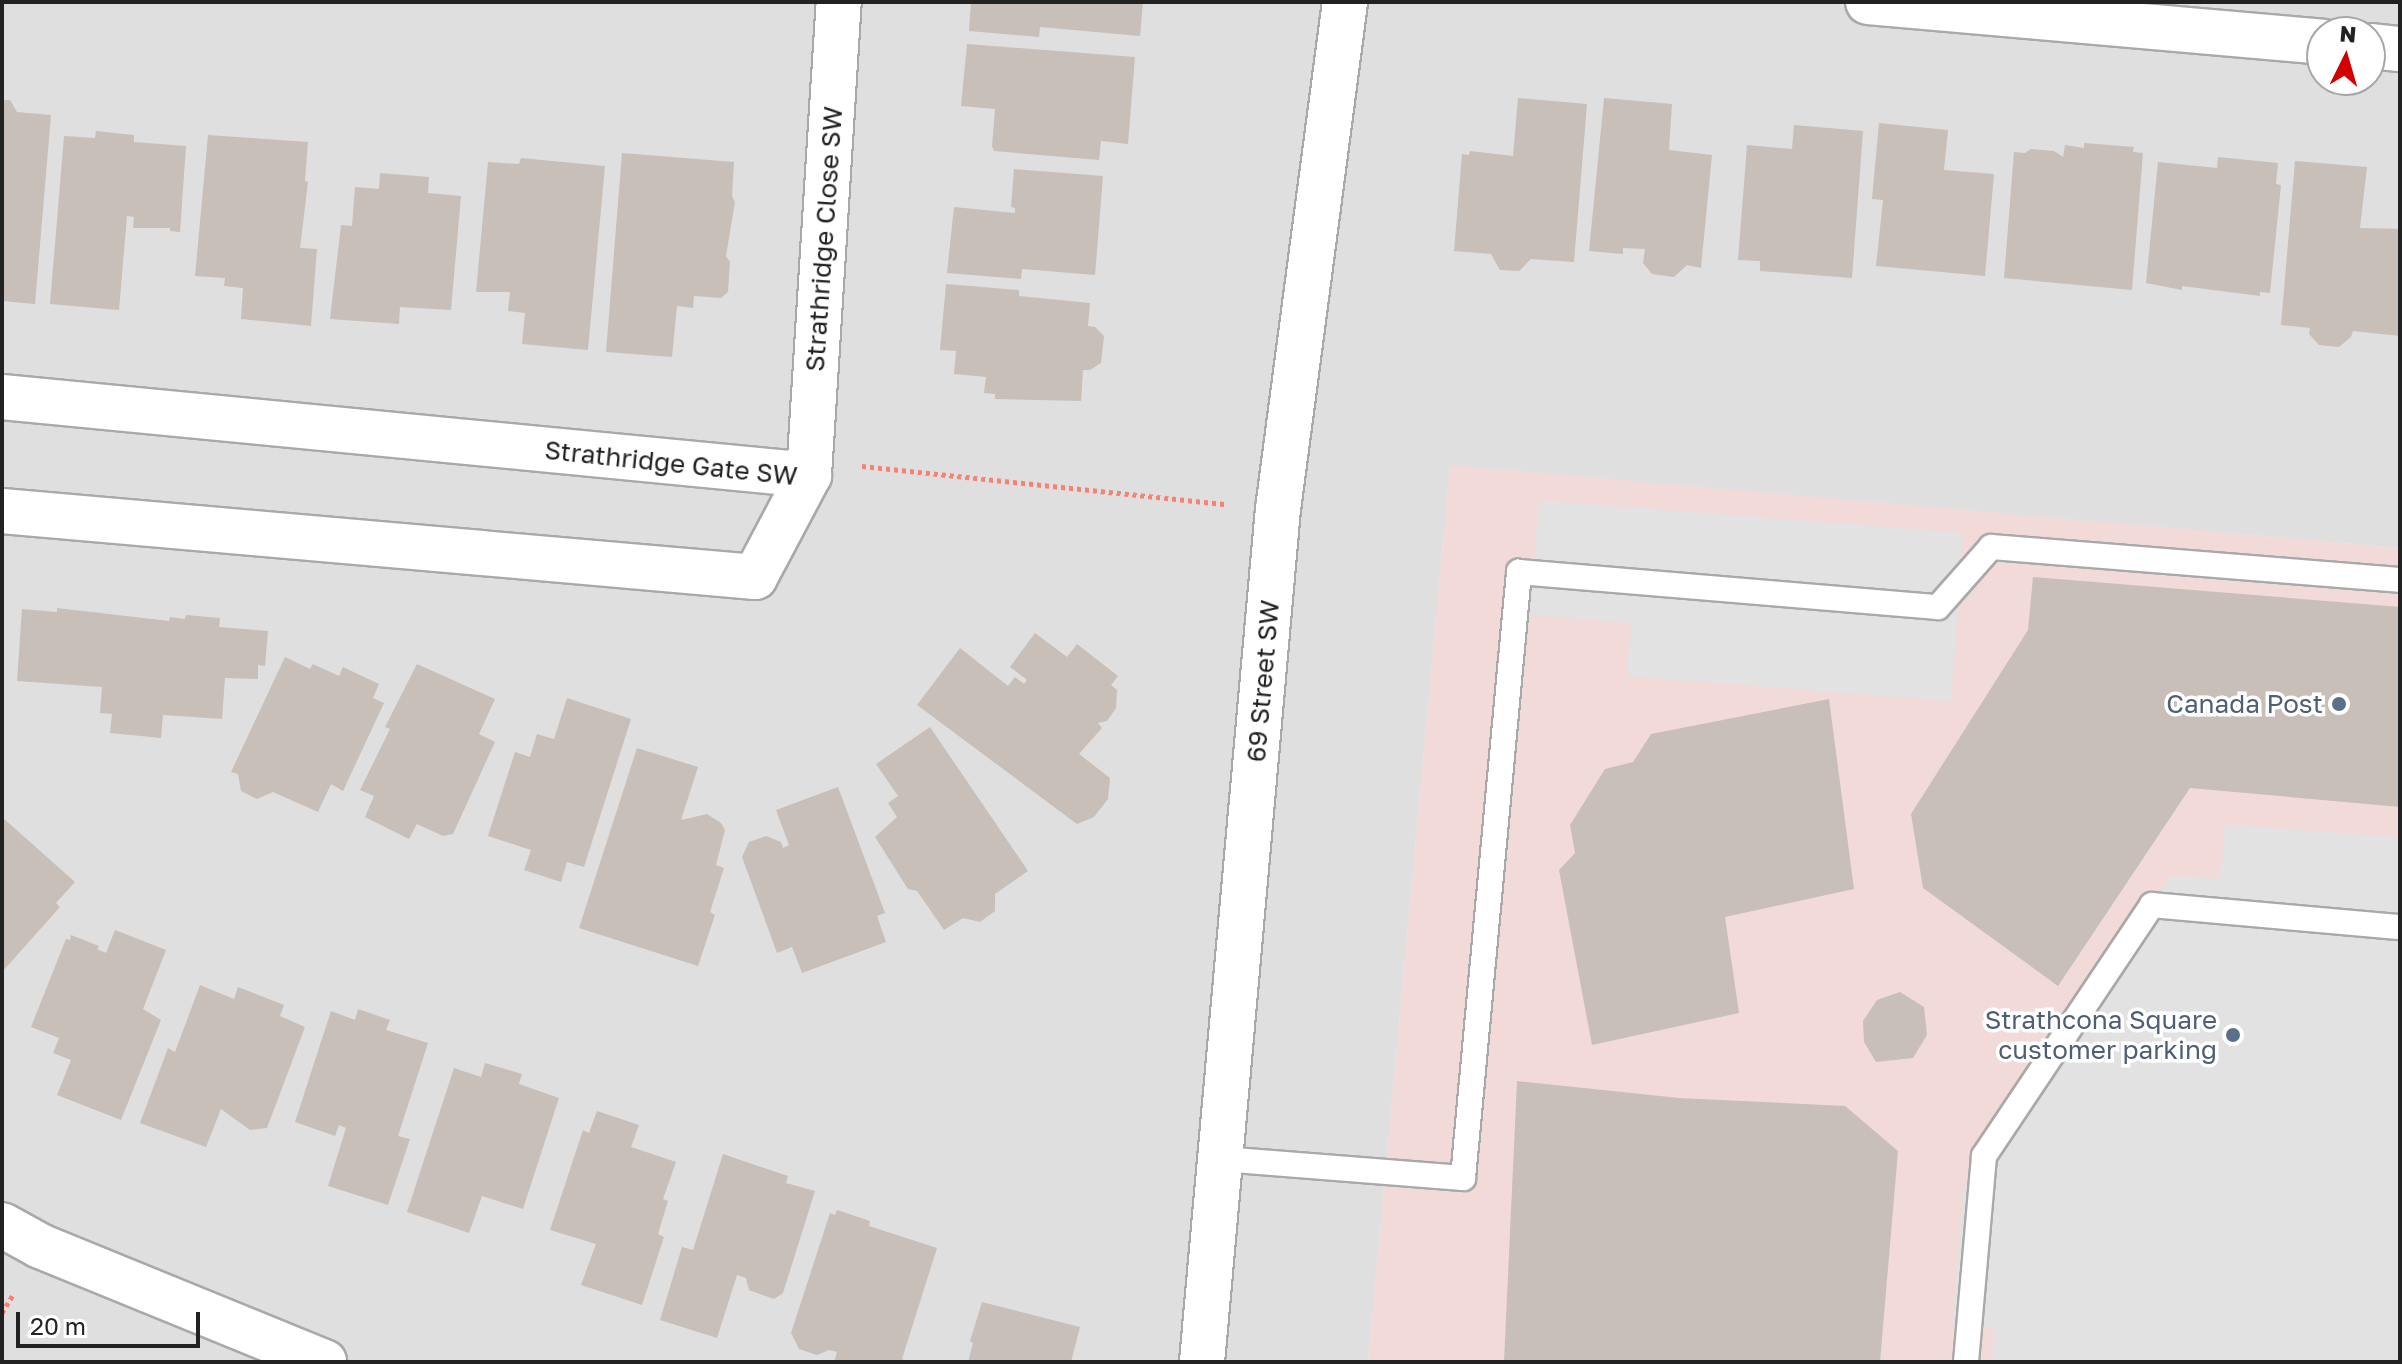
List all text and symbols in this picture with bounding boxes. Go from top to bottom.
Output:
north arrow [2306,16,2386,96]
text: N [2338,19,2357,48]
street label: Strathridge Close SW [799,105,849,373]
street label: Strathridge Gate SW [543,434,799,492]
street label: 69 Street SW [1240,599,1286,763]
place label: Canada Post [2166,688,2323,720]
marker: Canada Post [2330,695,2348,713]
place label: Strathcona Square customer parking [1985,1004,2217,1066]
marker: Strathcona Square customer parking [2224,1026,2242,1044]
scale bar [20,1296,204,1346]
text: 20 m [30,1311,86,1340]

